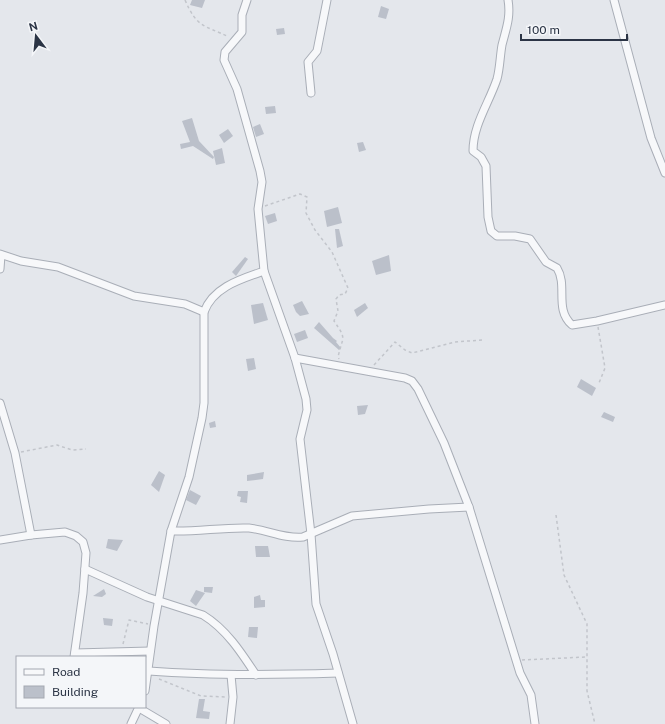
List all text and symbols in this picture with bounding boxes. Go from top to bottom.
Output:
north arrow [16,16,56,56]
scale bar [521,16,627,42]
text: N [27,19,39,33]
text: 100 m [527,23,560,37]
legend [16,656,146,708]
text: Road [52,665,80,679]
text: Building [52,685,98,699]

